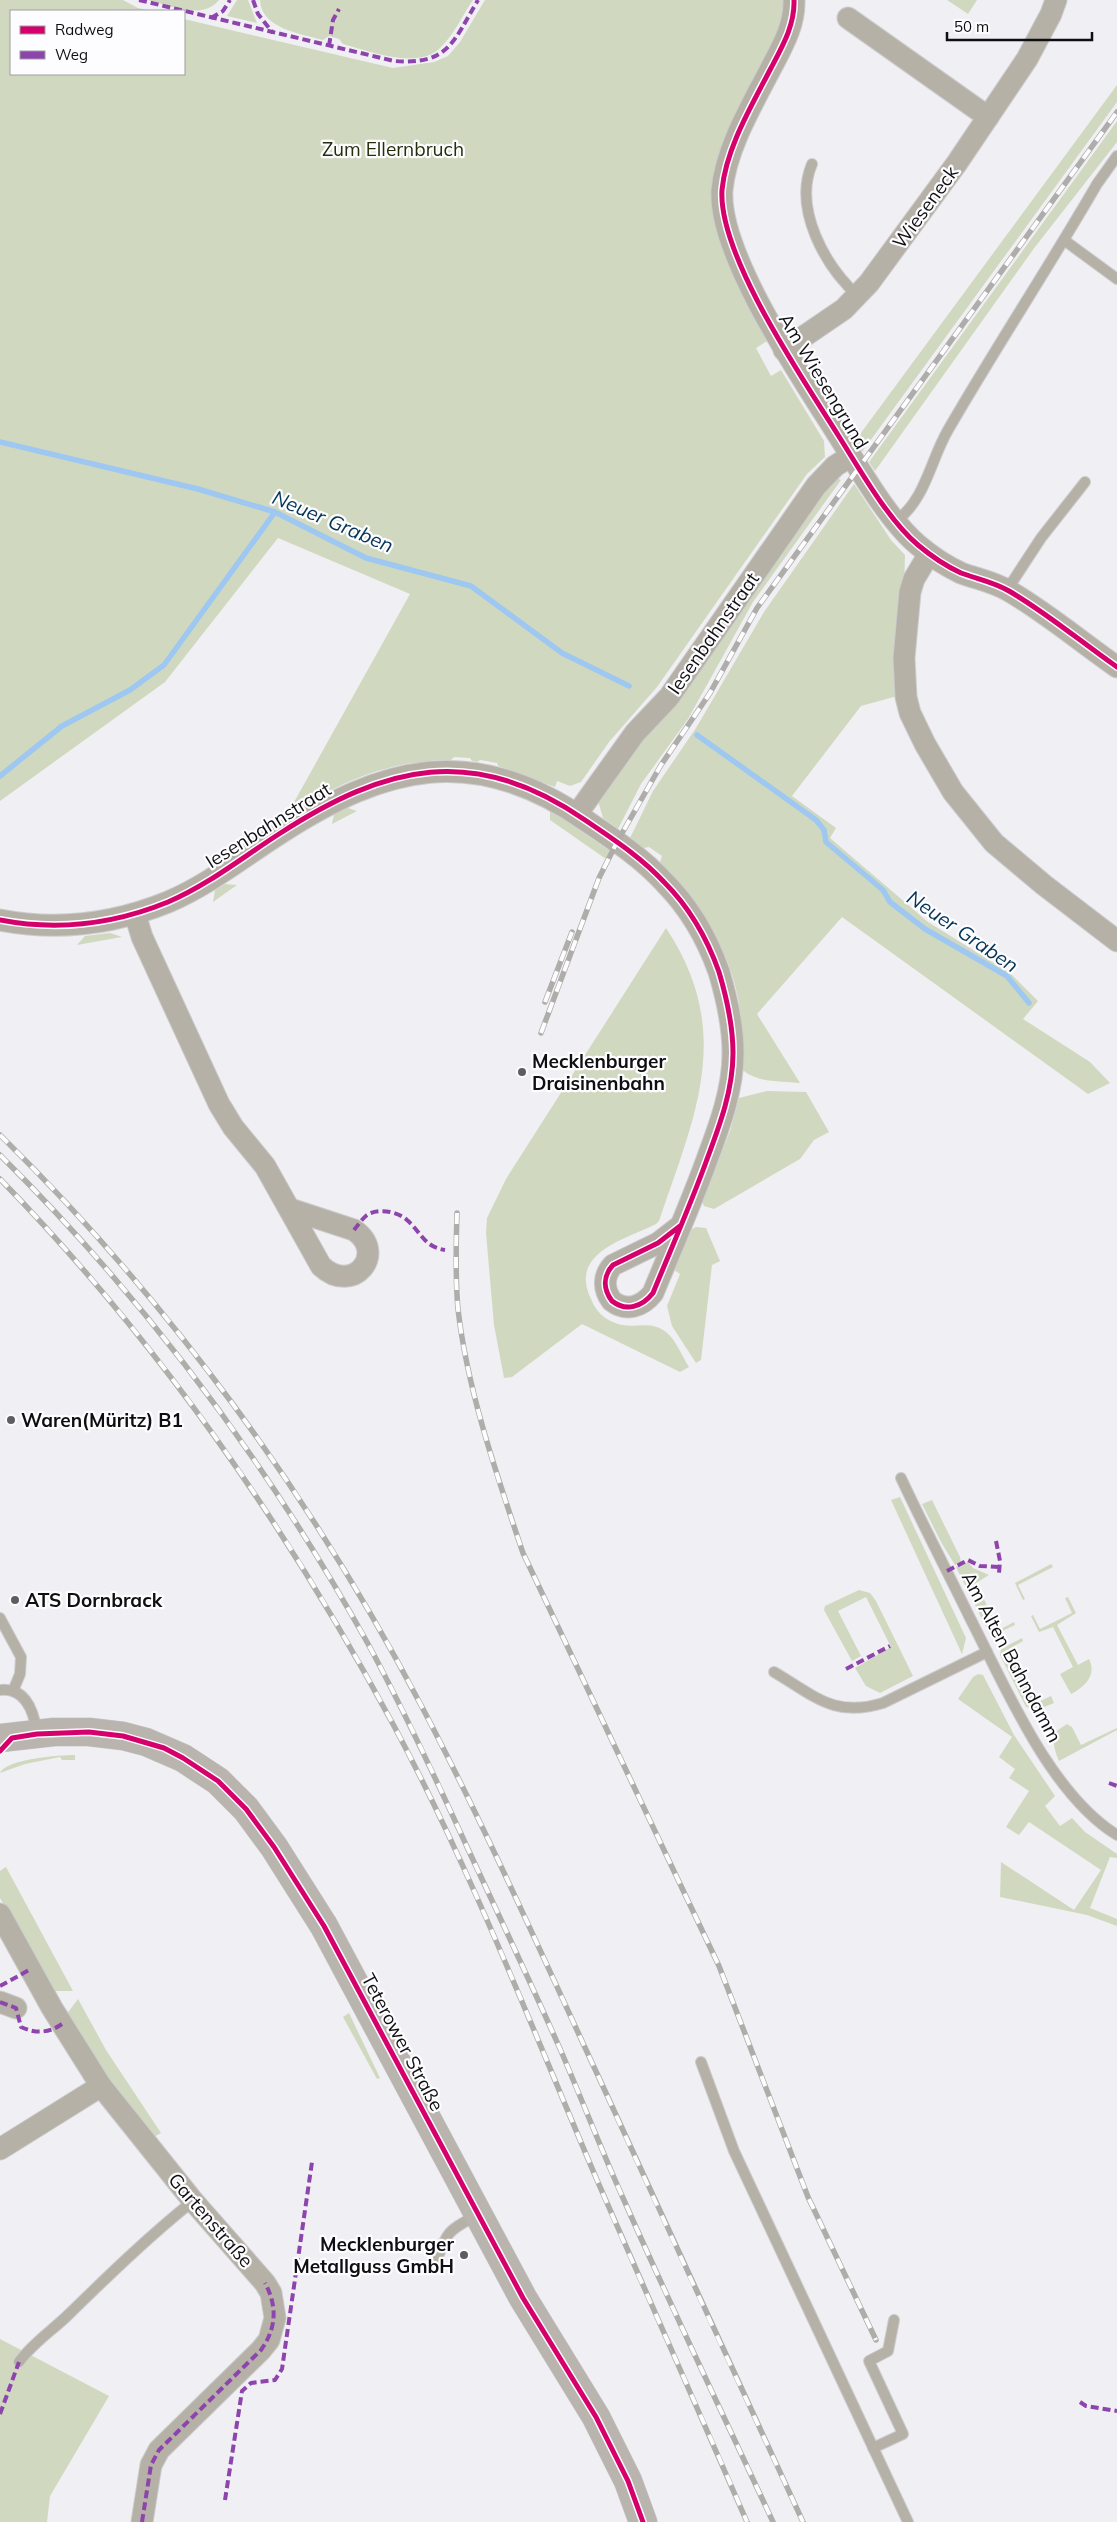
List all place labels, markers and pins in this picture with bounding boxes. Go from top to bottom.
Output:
place label: Mecklenburger Draisinenbahn [532,1049,666,1095]
marker: Mecklenburger Draisinenbahn [516,1066,528,1078]
place label: Waren(Müritz) B1 [21,1408,183,1432]
marker: Waren(Müritz) B1 [5,1414,17,1426]
place label: ATS Dornbrack [25,1588,163,1612]
marker: ATS Dornbrack [9,1594,21,1606]
place label: Mecklenburger Metallguss GmbH [293,2232,455,2278]
marker: Mecklenburger Metallguss GmbH [458,2249,470,2261]

